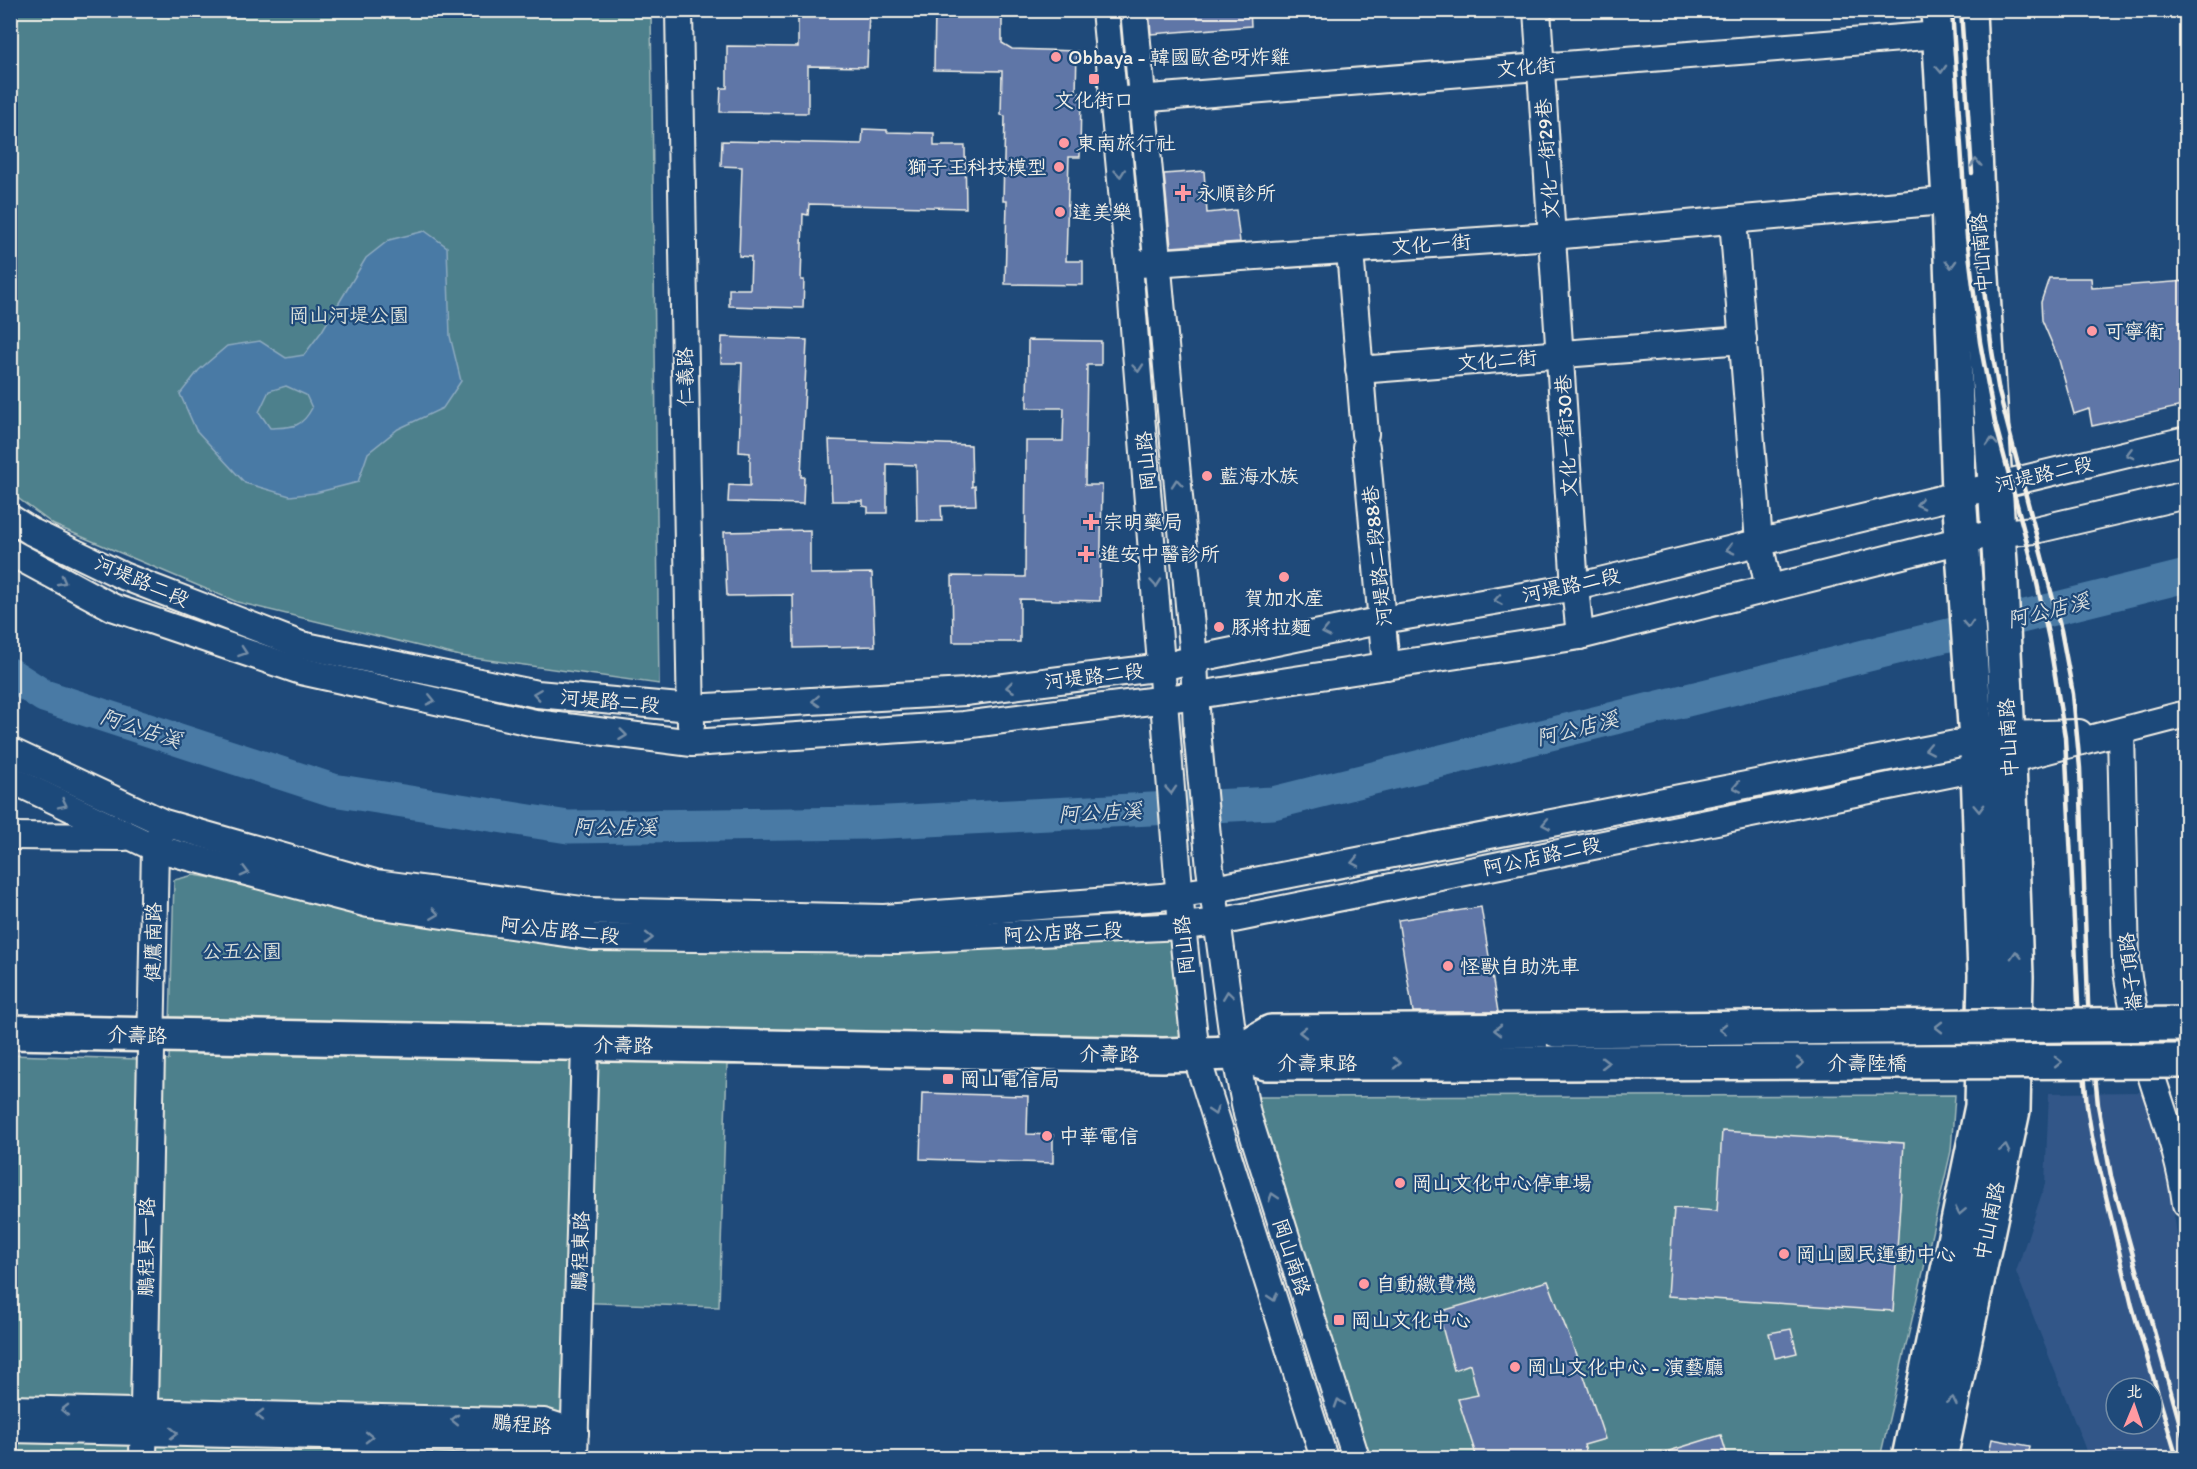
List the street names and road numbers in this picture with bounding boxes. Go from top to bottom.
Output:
street label: 文化街 [1495,52,1557,82]
street label: 文化一街29巷 [1531,97,1563,220]
street label: 中山南路 [1966,211,1996,294]
street label: 文化一街 [1390,229,1472,259]
street label: 文化二街 [1456,345,1538,375]
street label: 仁義路 [672,346,698,407]
street label: 文化一街30巷 [1551,373,1581,498]
street label: 岡山路 [1131,429,1161,492]
street label: 河堤路二段 [1993,451,2095,497]
street label: 河堤路二段88巷 [1358,483,1396,628]
street label: 河堤路二段 [91,550,193,612]
street label: 河堤路二段 [1520,563,1622,607]
street label: 河堤路二段 [1043,658,1145,694]
street label: 河堤路二段 [559,685,661,717]
street label: 中山南路 [1994,696,2022,779]
street label: 阿公店路二段 [1481,832,1603,880]
street label: 健鷹南路 [140,901,166,982]
street label: 阿公店路二段 [499,912,621,948]
street label: 岡山路 [1169,913,1199,976]
street label: 阿公店路二段 [1002,917,1124,947]
street label: 崙子頂路 [2114,930,2146,1013]
street label: 介壽路 [107,1022,168,1048]
street label: 介壽路 [593,1032,654,1058]
street label: 介壽路 [1079,1041,1140,1067]
street label: 介壽東路 [1277,1051,1358,1075]
street label: 介壽陸橋 [1827,1051,1907,1075]
street label: 中山南路 [1969,1178,2009,1263]
street label: 鵬程東一路 [133,1196,159,1297]
street label: 鵬程東路 [567,1210,593,1291]
street label: 岡山南路 [1268,1215,1316,1300]
street label: 鵬程路 [491,1409,554,1439]

